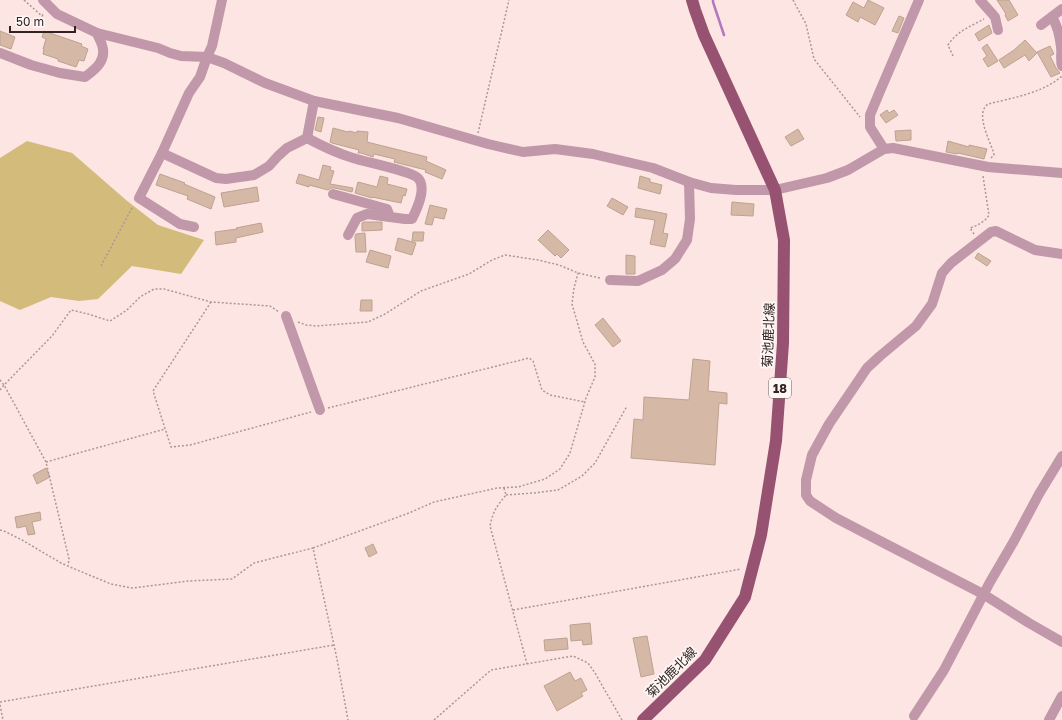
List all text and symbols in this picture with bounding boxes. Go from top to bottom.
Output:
scale bar [10,8,75,34]
text: 50 m [16,14,44,29]
street label: 菊池鹿北線 [759,302,777,368]
road number: 18 [769,378,791,398]
street label: 菊池鹿北線 [642,643,700,701]

